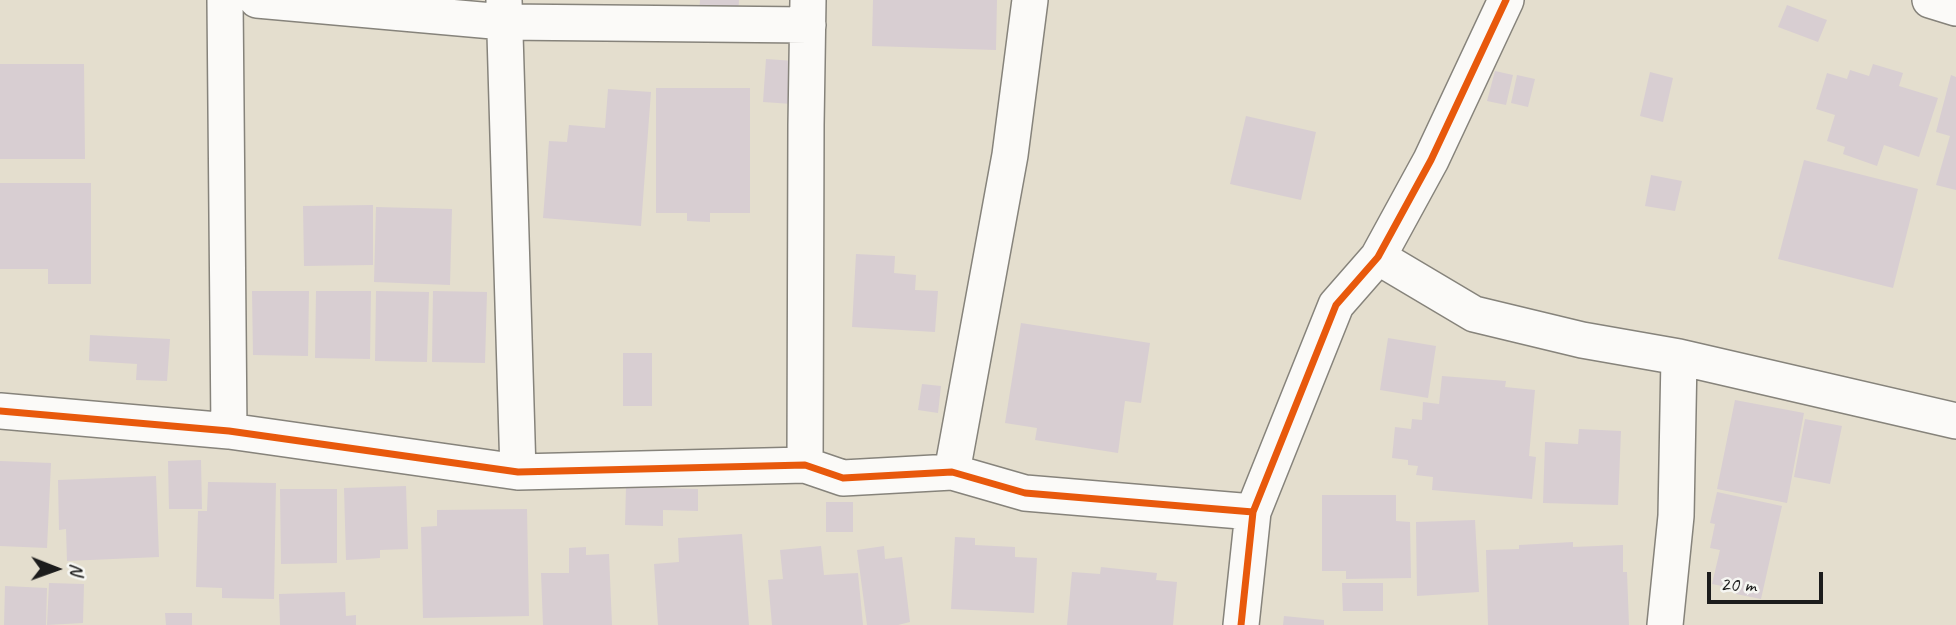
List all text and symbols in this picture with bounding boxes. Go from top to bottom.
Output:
north arrow [21,534,91,604]
scale bar [1711,558,1826,602]
text: N [65,563,89,575]
text: 20 m [1720,571,1756,597]

